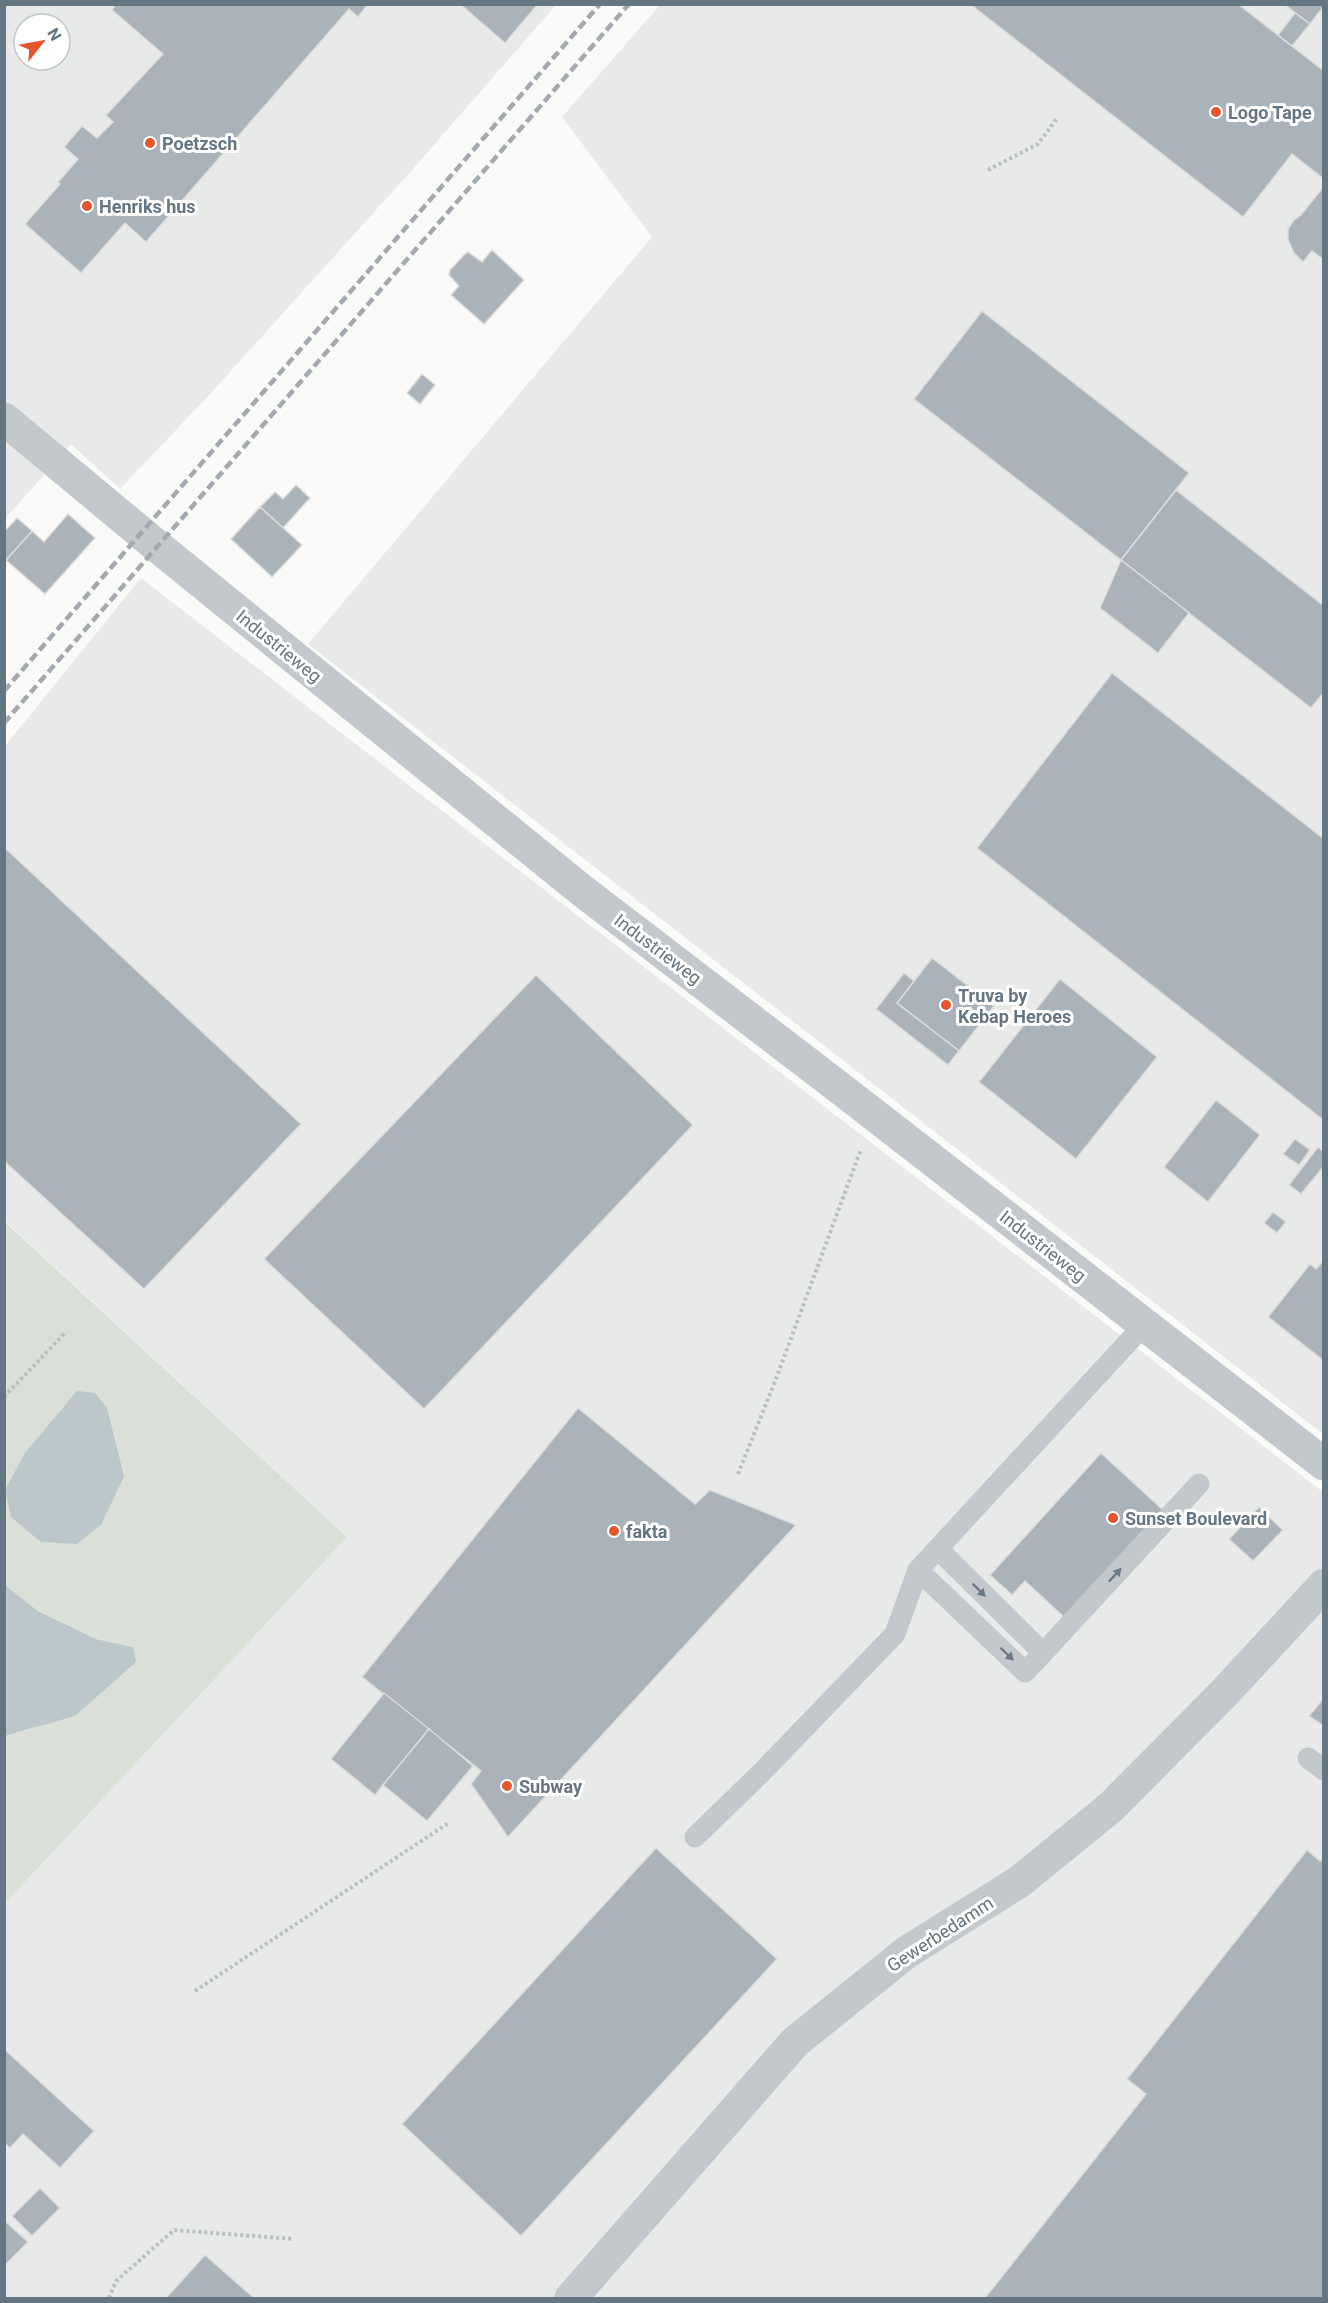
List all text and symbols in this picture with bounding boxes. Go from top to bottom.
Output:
north arrow [12,12,72,72]
text: N [43,25,65,44]
place label: Logo Tape [1228,102,1312,123]
marker: Logo Tape [1209,105,1223,119]
place label: Poetzsch [162,133,237,154]
marker: Poetzsch [143,136,157,150]
place label: Henriks hus [99,196,196,217]
marker: Henriks hus [80,199,94,213]
street label: Industrieweg [232,605,326,687]
street label: Industrieweg [610,910,706,988]
place label: Truva by Kebap Heroes [958,985,1071,1027]
marker: Truva by Kebap Heroes [939,998,953,1012]
street label: Industrieweg [996,1206,1090,1286]
place label: Sunset Boulevard [1125,1508,1267,1529]
marker: Sunset Boulevard [1106,1511,1120,1525]
place label: fakta [626,1521,668,1542]
marker: fakta [607,1524,621,1538]
one-way arrow [1108,1568,1122,1583]
one-way arrow [972,1583,986,1597]
one-way arrow [999,1647,1014,1661]
place label: Subway [519,1776,583,1797]
marker: Subway [500,1779,514,1793]
street label: Gewerbedamm [883,1892,997,1976]

